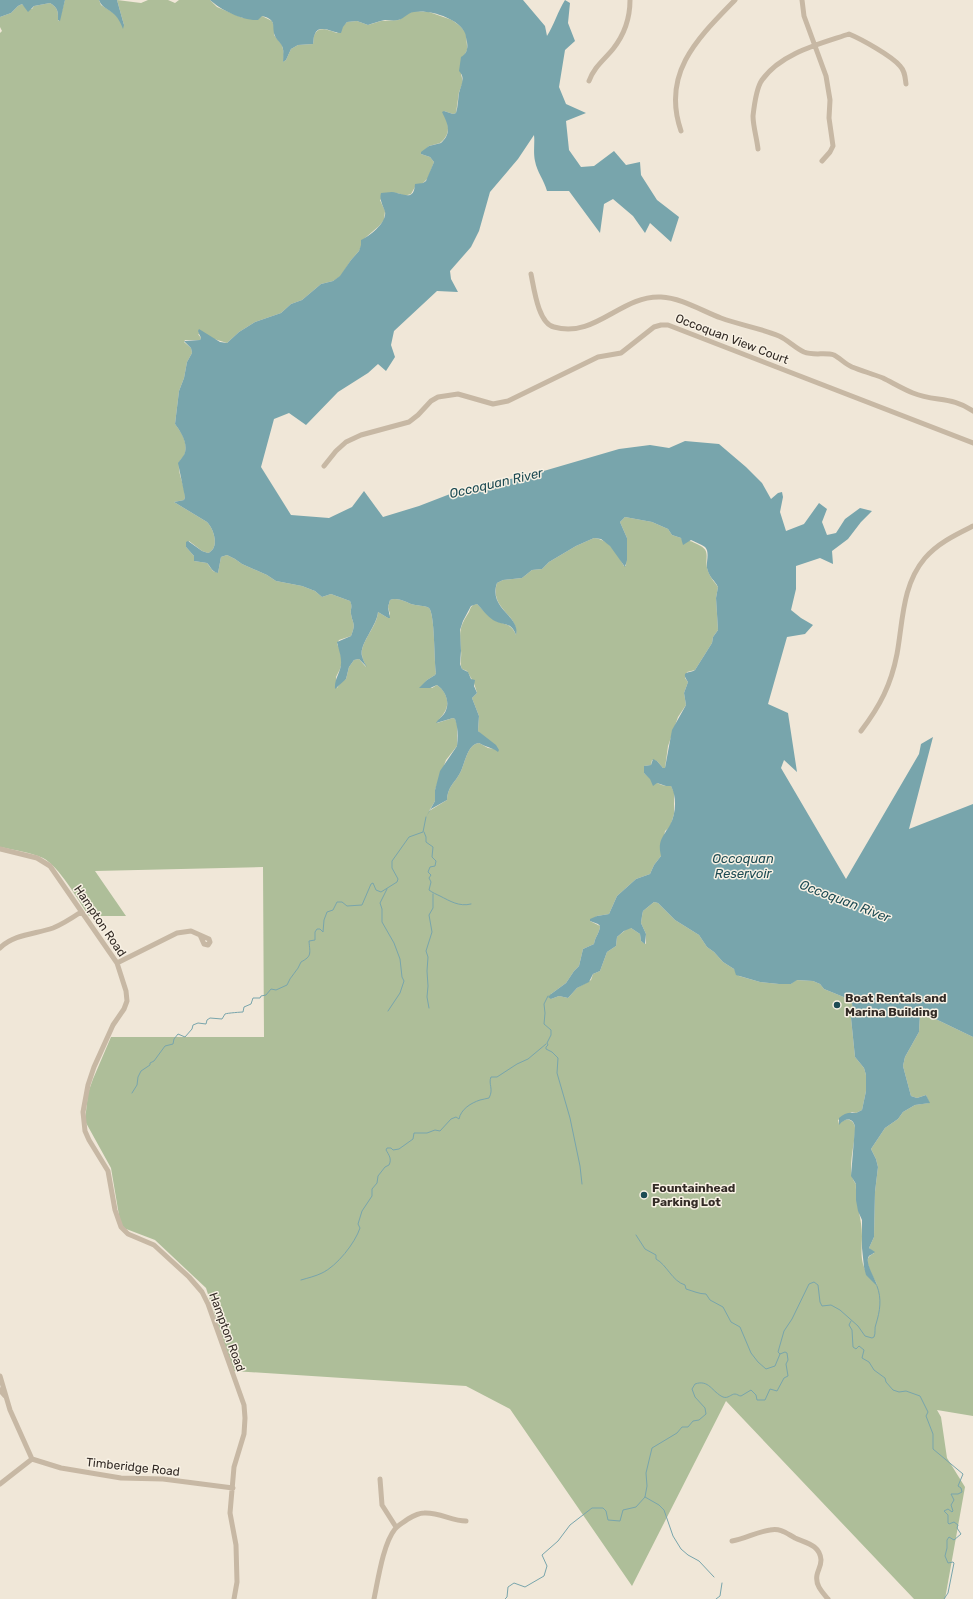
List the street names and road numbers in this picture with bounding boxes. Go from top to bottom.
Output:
street label: Occoquan View Court [673,311,791,367]
street label: Hampton Road [71,883,129,959]
street label: Hampton Road [206,1291,248,1373]
street label: Timberidge Road [85,1455,181,1479]

